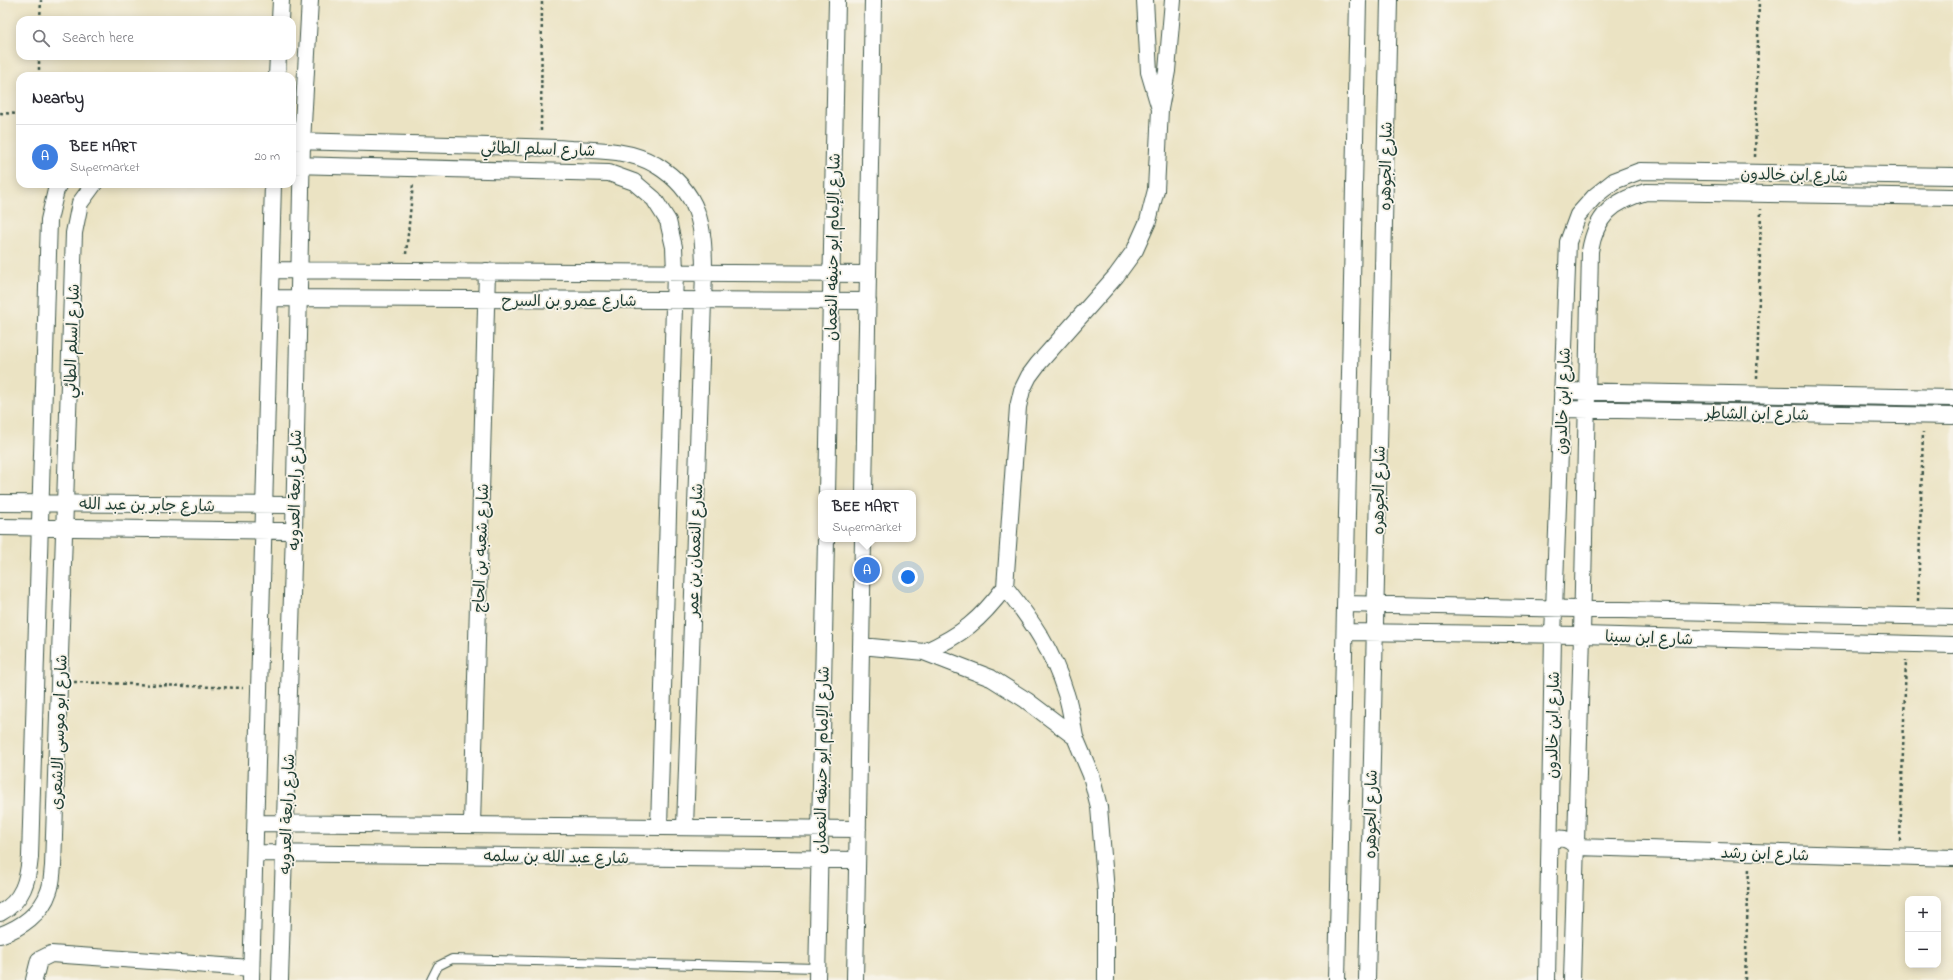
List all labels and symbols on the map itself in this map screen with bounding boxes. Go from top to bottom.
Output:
street label: شارع الجوهره [1374,121,1400,211]
street label: شارع اسلم الطائي [480,136,596,165]
street label: شارع الإمام ابو حنيفه النعمان [820,153,848,341]
street label: شارع ابن خالدون [1740,163,1848,189]
street label: شارع اسلم الطائي [59,283,88,399]
street label: شارع عمرو بن السرح [501,290,637,314]
street label: شارع ابن خالدون [1550,347,1578,455]
street label: شارع ابن الشاطر [1703,402,1809,428]
street label: شارع رابعة العدويه [283,429,309,551]
street label: شارع الجوهره [1367,445,1393,535]
street label: شارع شعبه بن الحاج [468,483,496,613]
street label: شارع النعمان بن عمر [682,483,710,619]
street label: شارع جابر بن عبد الله [79,493,215,519]
pin: A [854,555,880,585]
your location [898,567,918,587]
street label: شارع ابن سينا [1604,625,1693,653]
street label: شارع ابو موسى الاشعرى [45,654,75,810]
street label: شارع الإمام ابو حنيفه النعمان [809,666,837,854]
street label: شارع ابن خالدون [1541,671,1567,779]
street label: شارع رابعة العدويه [274,753,302,875]
street label: شارع الجوهره [1359,769,1385,859]
street label: شارع ابن رشد [1720,841,1810,869]
street label: شارع عبد الله بن سلمه [483,845,629,871]

